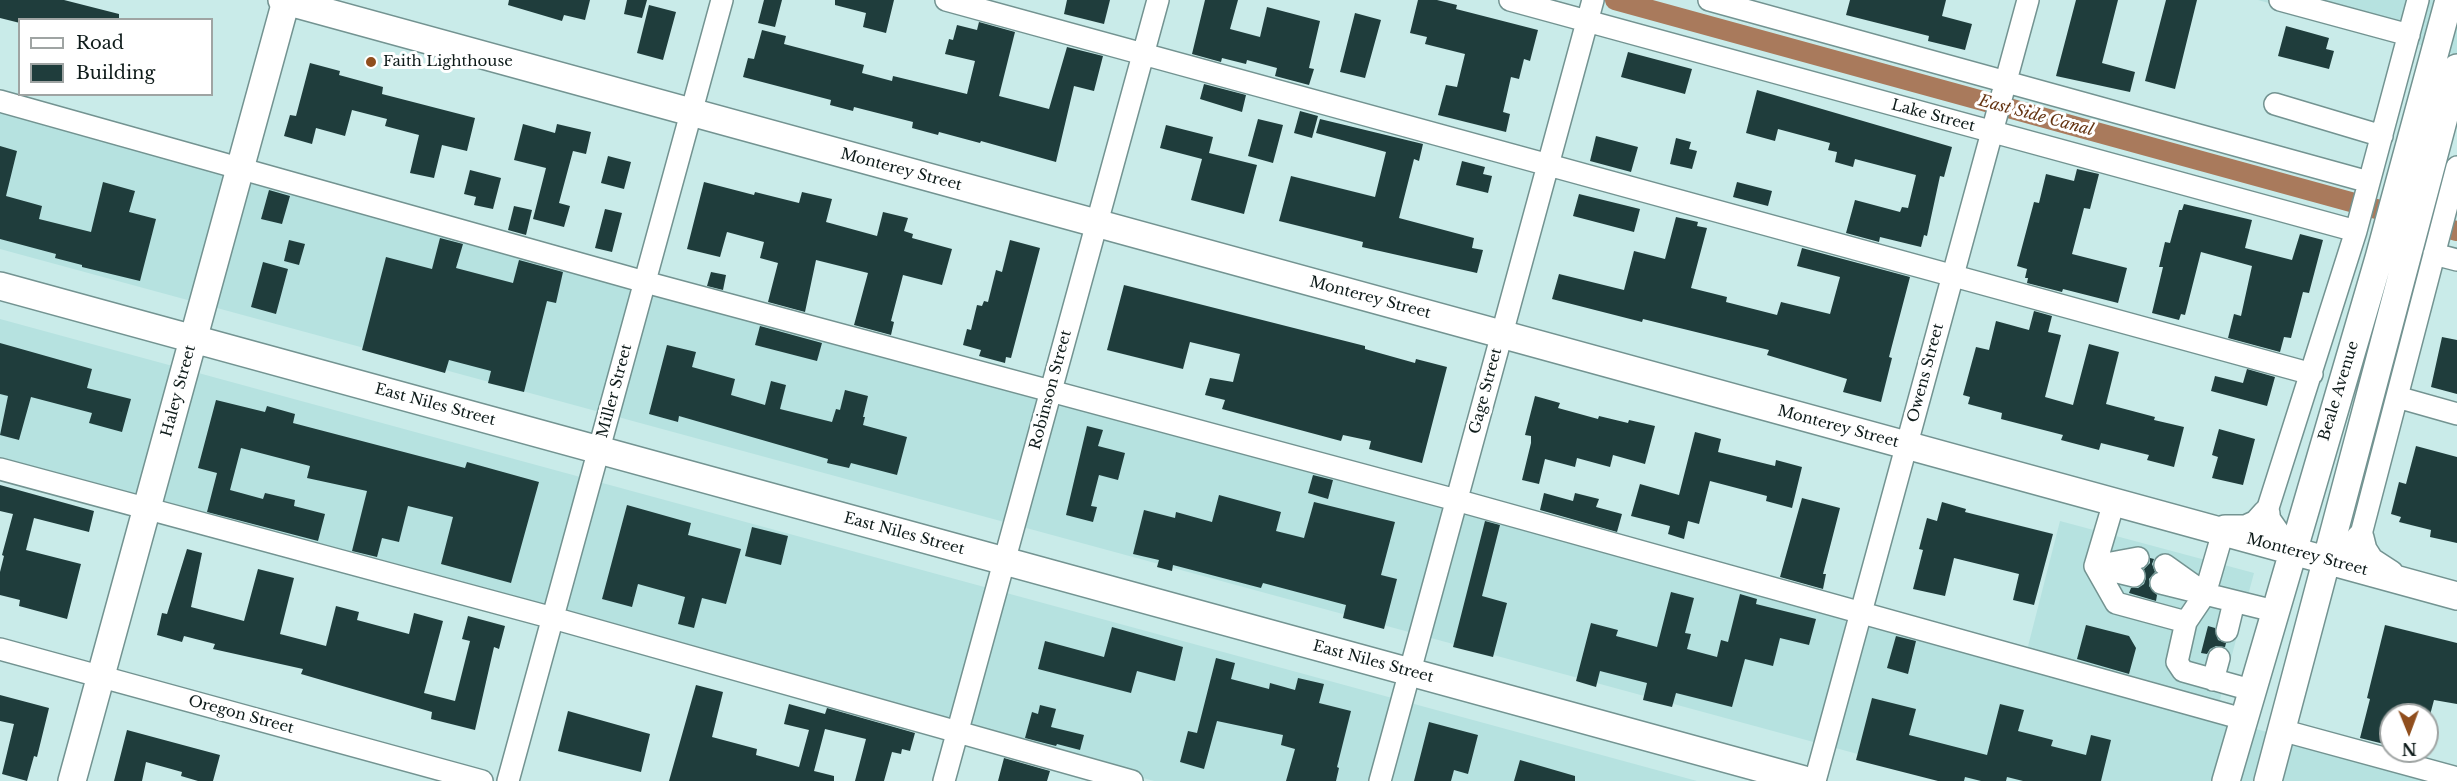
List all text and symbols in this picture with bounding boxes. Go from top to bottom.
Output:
legend [18,18,213,96]
text: Road [76,32,124,54]
place label: Faith Lighthouse [383,53,513,71]
marker: Faith Lighthouse [364,55,378,69]
text: Building [76,62,155,84]
water label: East Side Canal [1976,91,2096,141]
street label: Lake Street [1889,96,1977,136]
street label: Monterey Street [838,145,964,195]
street label: Monterey Street [1307,273,1433,323]
street label: Owens Street [1904,321,1948,425]
street label: Robinson Street [1026,328,1076,452]
street label: Beale Avenue [2315,339,2363,443]
street label: Miller Street [594,342,636,440]
street label: Haley Street [158,343,200,439]
street label: Gage Street [1466,346,1506,436]
street label: East Niles Street [373,380,497,430]
street label: Monterey Street [1775,402,1901,452]
street label: East Niles Street [842,509,966,559]
street label: Monterey Street [2244,530,2370,580]
street label: East Niles Street [1311,637,1435,687]
street label: Oregon Street [186,692,296,738]
north arrow [2379,703,2439,763]
text: N [2402,739,2417,759]

